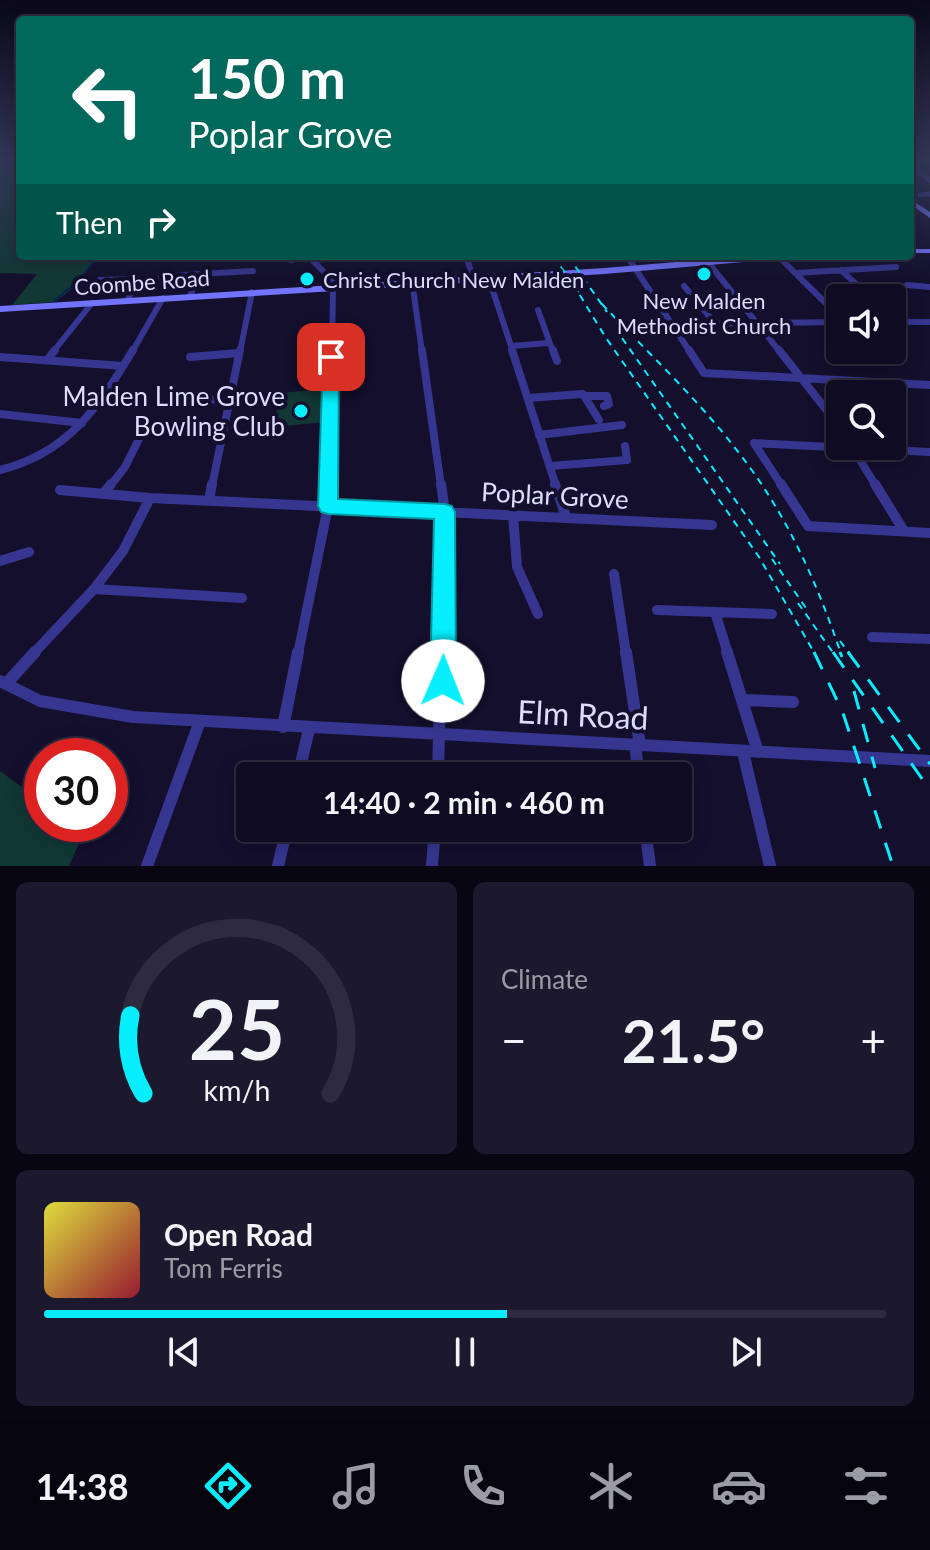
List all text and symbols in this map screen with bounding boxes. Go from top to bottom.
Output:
text: 150 m [188,44,346,111]
icon: left [56,48,160,152]
text: Poplar Grove [188,112,393,156]
icon: right [139,200,183,244]
text: Then [56,204,123,240]
street label: Coombe Road [73,264,211,300]
marker: New Malden Methodist Church [695,265,713,283]
place label: Christ Church New Malden [323,266,584,293]
marker: Christ Church New Malden [298,270,316,288]
map controls [826,284,906,460]
button: sound [826,284,906,364]
place label: New Malden Methodist Church [617,287,791,339]
pin [297,323,365,391]
icon: arrive [309,335,353,379]
place label: Malden Lime Grove Bowling Club [63,380,285,442]
button: search [826,380,906,460]
marker: Malden Lime Grove Bowling Club [292,402,310,420]
street label: Poplar Grove [480,475,630,515]
position arrow [401,639,485,723]
street label: Elm Road [516,691,650,737]
speed limit sign: 30 [24,738,128,842]
text: 14:40 · 2 min · 460 m [323,784,605,820]
text: Climate [501,963,588,995]
text: 25 [188,978,285,1078]
text: 21.5° [622,1004,765,1076]
text: − [501,1014,527,1066]
text: + [860,1014,886,1066]
text: km/h [203,1073,270,1107]
text: Open Road [164,1216,313,1252]
text: Tom Ferris [164,1252,283,1284]
icon: previous [162,1330,206,1374]
icon: pause [443,1330,487,1374]
icon: next [724,1330,768,1374]
icon: directions [200,1458,256,1514]
icon: music [328,1458,384,1514]
icon: phone [455,1458,511,1514]
icon: climate [583,1458,639,1514]
icon: car [711,1458,767,1514]
icon: filters [838,1458,894,1514]
text: 14:38 [36,1464,129,1508]

